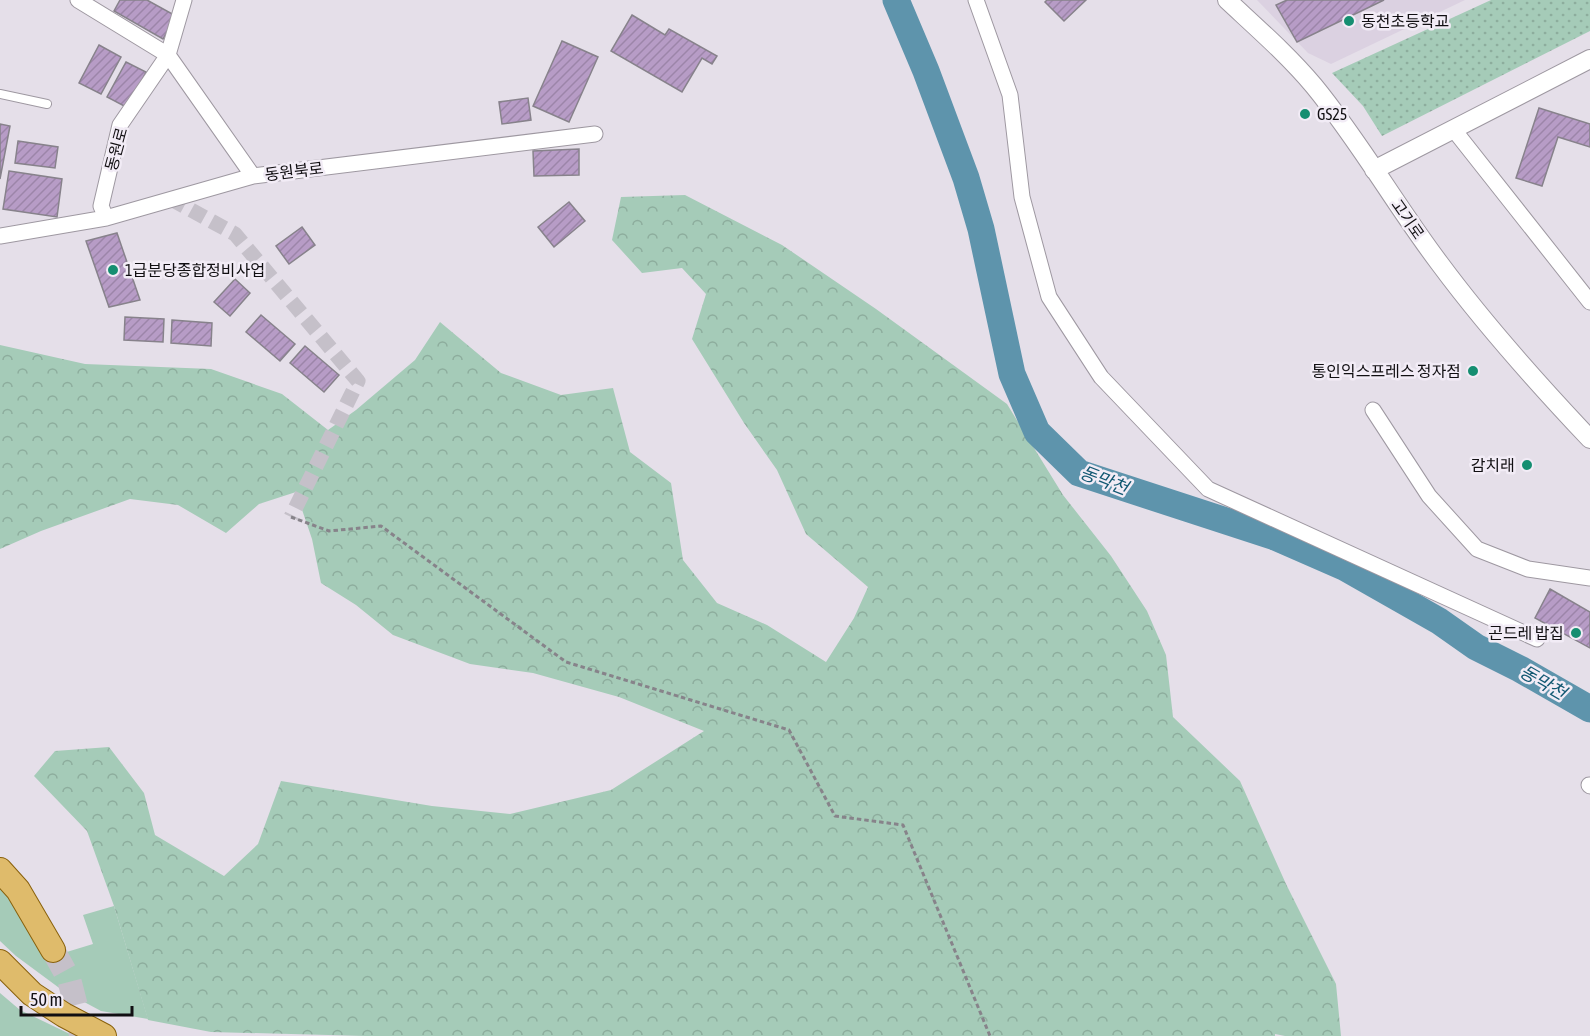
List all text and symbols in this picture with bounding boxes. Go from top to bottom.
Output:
place label: 동천초등학교 [1361,12,1449,30]
marker: 동천초등학교 [1342,14,1356,28]
place label: GS25 [1317,105,1347,123]
marker: GS25 [1298,107,1312,121]
street label: 동원로 [102,125,130,173]
street label: 동원북로 [264,158,325,184]
street label: 고기로 [1388,196,1428,242]
place label: 1급분당종합정비사업 [125,261,265,279]
marker: 1급분당종합정비사업 [106,263,120,277]
place label: 통인익스프레스 정자점 [1312,362,1461,380]
marker: 통인익스프레스 정자점 [1466,364,1480,378]
place label: 감치래 [1471,456,1515,474]
marker: 감치래 [1520,458,1534,472]
water label: 동막천 [1077,461,1133,500]
place label: 곤드레 밥집 [1488,624,1564,642]
marker: 곤드레 밥집 [1569,626,1583,640]
water label: 동막천 [1516,660,1572,705]
scale bar [21,979,132,1017]
text: 50 m [30,989,62,1010]

